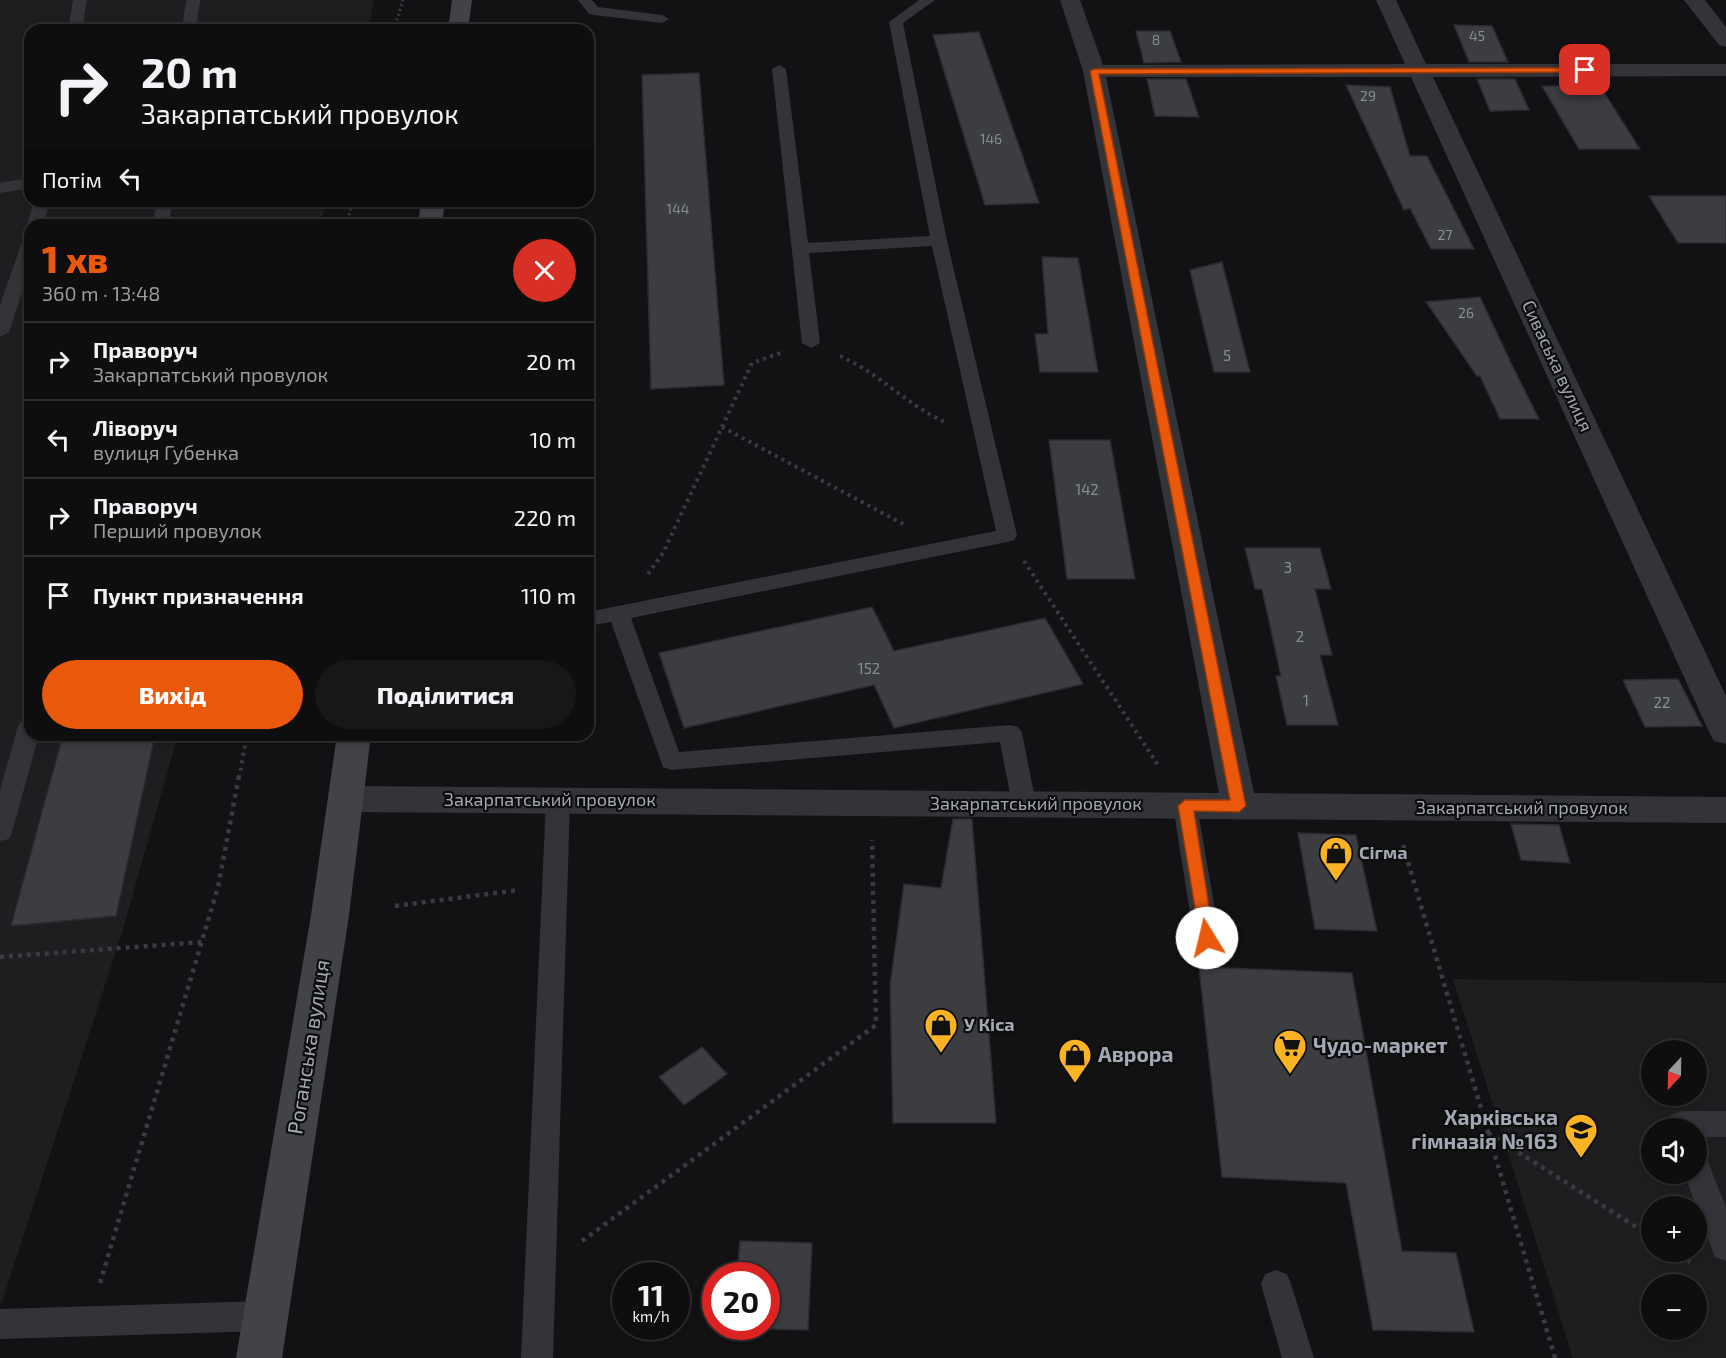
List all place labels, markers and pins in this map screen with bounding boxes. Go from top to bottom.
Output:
pin [1559,44,1610,95]
shop icon: Сігма [1318,835,1354,882]
place label: Сігма [1359,841,1408,863]
shop icon: У Кіса [923,1007,959,1054]
place label: У Кіса [964,1013,1015,1035]
supermarket icon: Чудо-маркет [1272,1028,1308,1075]
place label: Чудо-маркет [1313,1032,1448,1057]
shop icon: Аврора [1057,1037,1093,1084]
place label: Аврора [1098,1041,1174,1066]
place label: Харківська гімназія №163 [1411,1104,1558,1153]
school or university icon: Харківська гімназія №163 [1563,1112,1599,1159]

